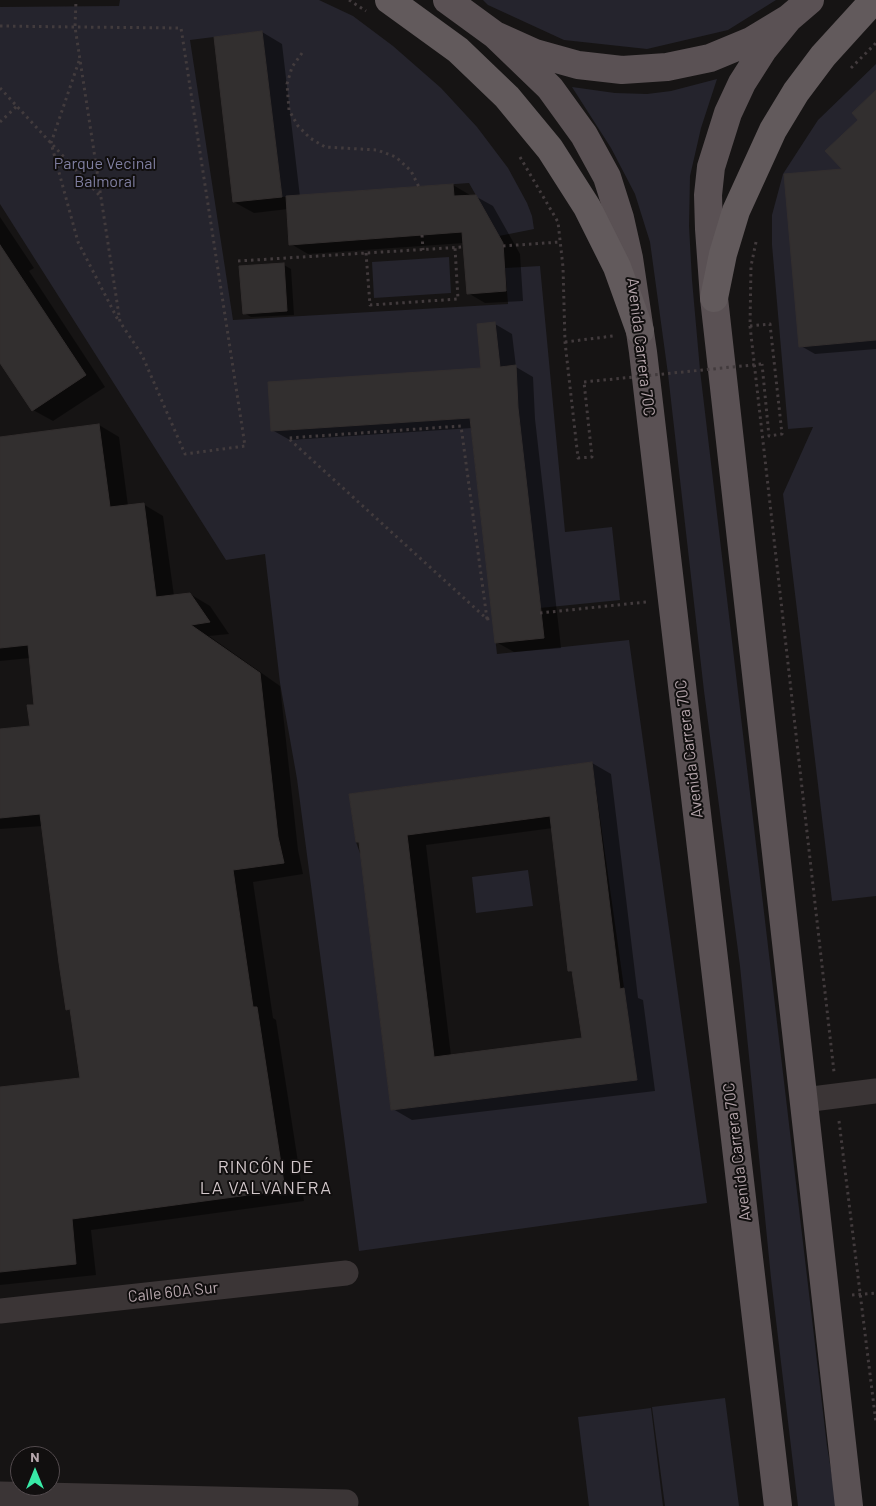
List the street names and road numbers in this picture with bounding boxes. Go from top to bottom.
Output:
street label: Avenida Carrera 70C [623,277,659,417]
street label: Avenida Carrera 70C [671,679,707,819]
street label: Avenida Carrera 70C [719,1082,755,1222]
street label: Calle 60A Sur [127,1278,219,1306]

